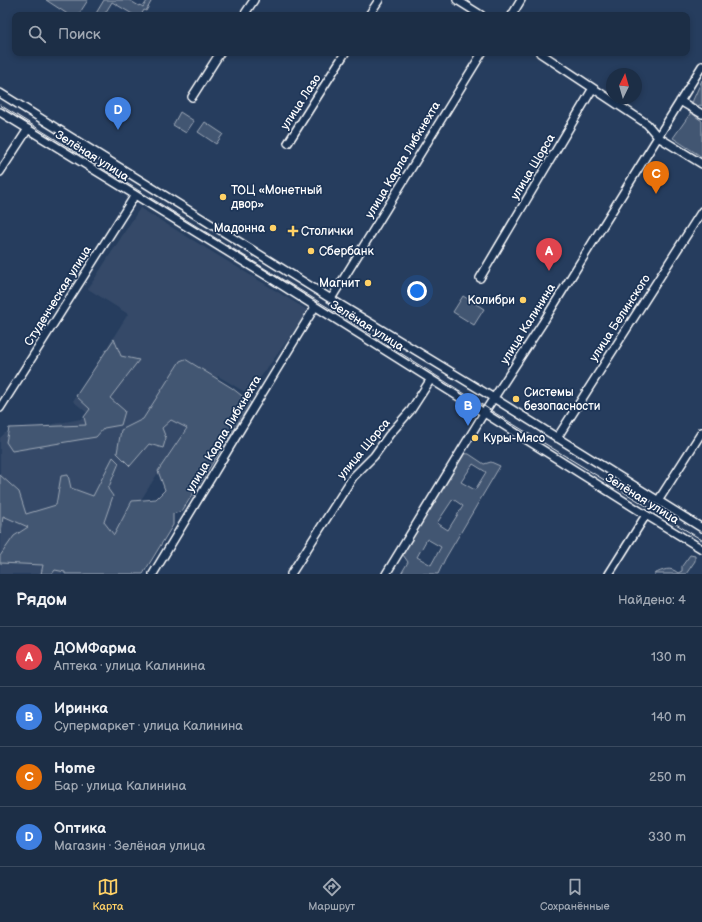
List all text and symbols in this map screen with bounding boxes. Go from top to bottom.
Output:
search box [12,12,690,56]
icon: search [26,23,48,45]
text: Поиск [58,25,101,44]
north arrow [606,68,642,104]
street label: улица Лазо [277,71,325,133]
pin: D [105,97,131,130]
street label: улица Карла Либкнехта [362,99,444,221]
street label: Зелёная улица [52,127,132,185]
street label: улица Щорса [507,131,559,203]
pin: C [643,161,669,194]
place label: ТОЦ «Монетный двор» [231,183,323,212]
marker: ТОЦ «Монетный двор» [218,192,228,202]
place label: Мадонна [214,221,265,236]
marker: Мадонна [268,223,278,233]
place label: Столички [301,224,353,239]
marker: Столички [288,226,298,236]
pin: A [536,238,562,271]
street label: Студенческая улица [21,243,95,349]
place label: Сбербанк [319,244,375,259]
marker: Сбербанк [306,246,316,256]
street label: улица Белинского [586,272,654,364]
place label: Магнит [319,276,360,291]
marker: Магнит [363,278,373,288]
your location [407,281,427,301]
street label: улица Калинина [497,281,559,367]
place label: Колибри [468,293,515,308]
marker: Колибри [518,295,528,305]
street label: Зелёная улица [327,297,407,355]
street label: улица Карла Либкнехта [183,373,265,495]
place label: Системы безопасности [524,385,600,414]
pin: B [455,393,481,426]
marker: Системы безопасности [511,394,521,404]
street label: улица Щорса [334,416,394,482]
place label: Куры-Мясо [483,431,545,446]
marker: Куры-Мясо [470,433,480,443]
street label: Зелёная улица [602,470,682,528]
text: Рядом [16,590,67,610]
text: Найдено: 4 [618,592,686,608]
text: ДОМФарма [54,639,136,658]
text: A [25,649,33,665]
text: 130 m [651,649,686,665]
text: Аптека · улица Калинина [54,658,205,674]
text: Иринка [54,699,108,718]
text: B [24,709,34,725]
text: 140 m [651,709,686,725]
text: Супермаркет · улица Калинина [54,718,243,734]
text: Home [54,759,95,778]
text: C [24,769,34,785]
text: 250 m [649,769,686,785]
text: Бар · улица Калинина [54,778,186,794]
text: Оптика [54,819,106,838]
text: D [24,829,34,845]
text: 330 m [648,829,686,845]
text: Магазин · Зелёная улица [54,838,205,854]
tab: Карта [92,876,123,913]
tab: Маршрут [308,876,355,913]
tab: Сохранённые [540,876,610,913]

